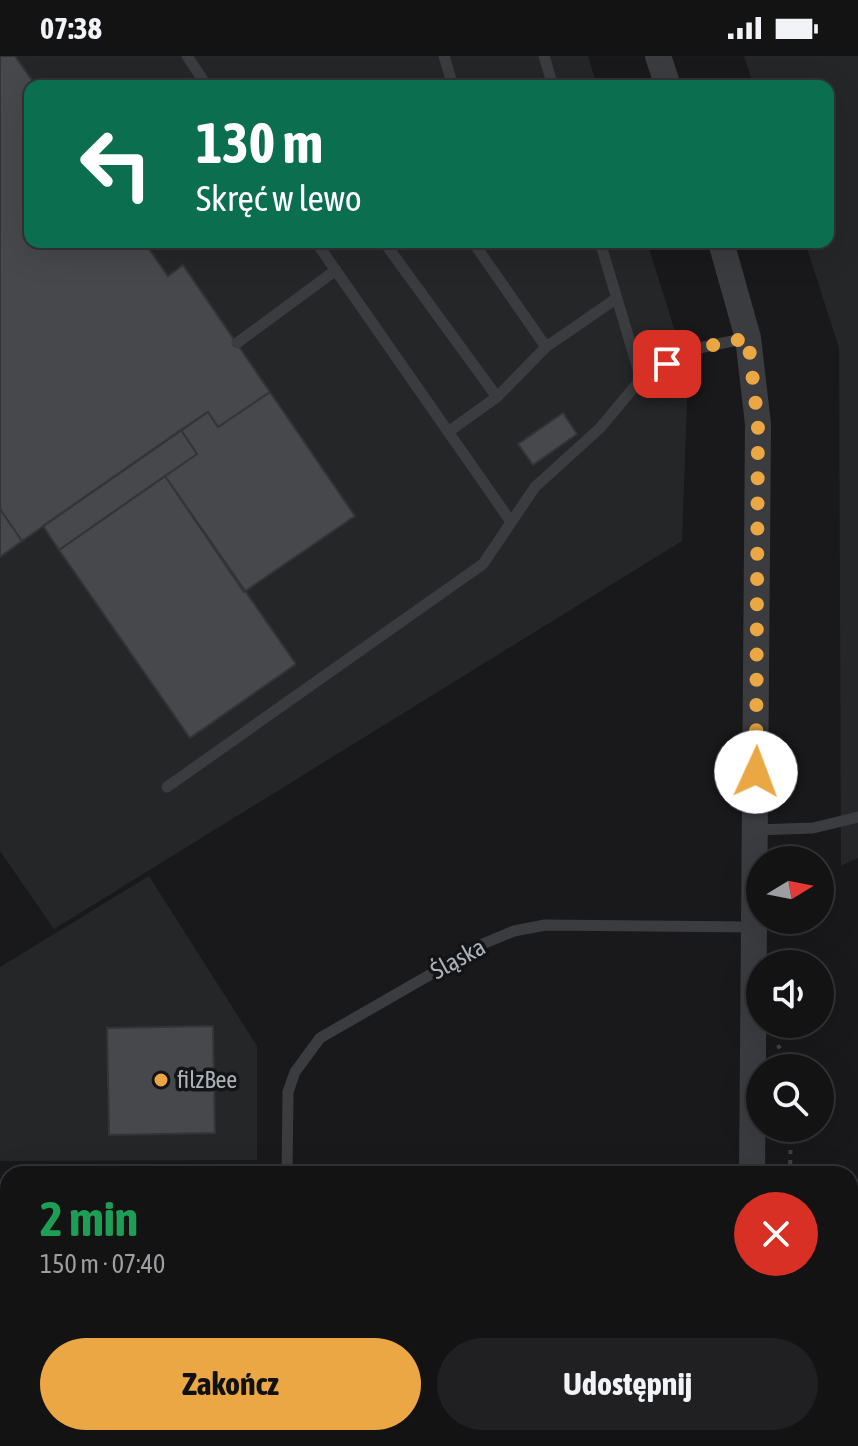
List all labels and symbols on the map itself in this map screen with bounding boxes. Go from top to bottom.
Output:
pin [633,330,701,398]
position arrow [714,730,798,814]
north arrow [746,846,834,934]
street label: Śląska [426,933,490,984]
place label: filzBee [177,1066,237,1093]
marker: filzBee [152,1071,170,1089]

